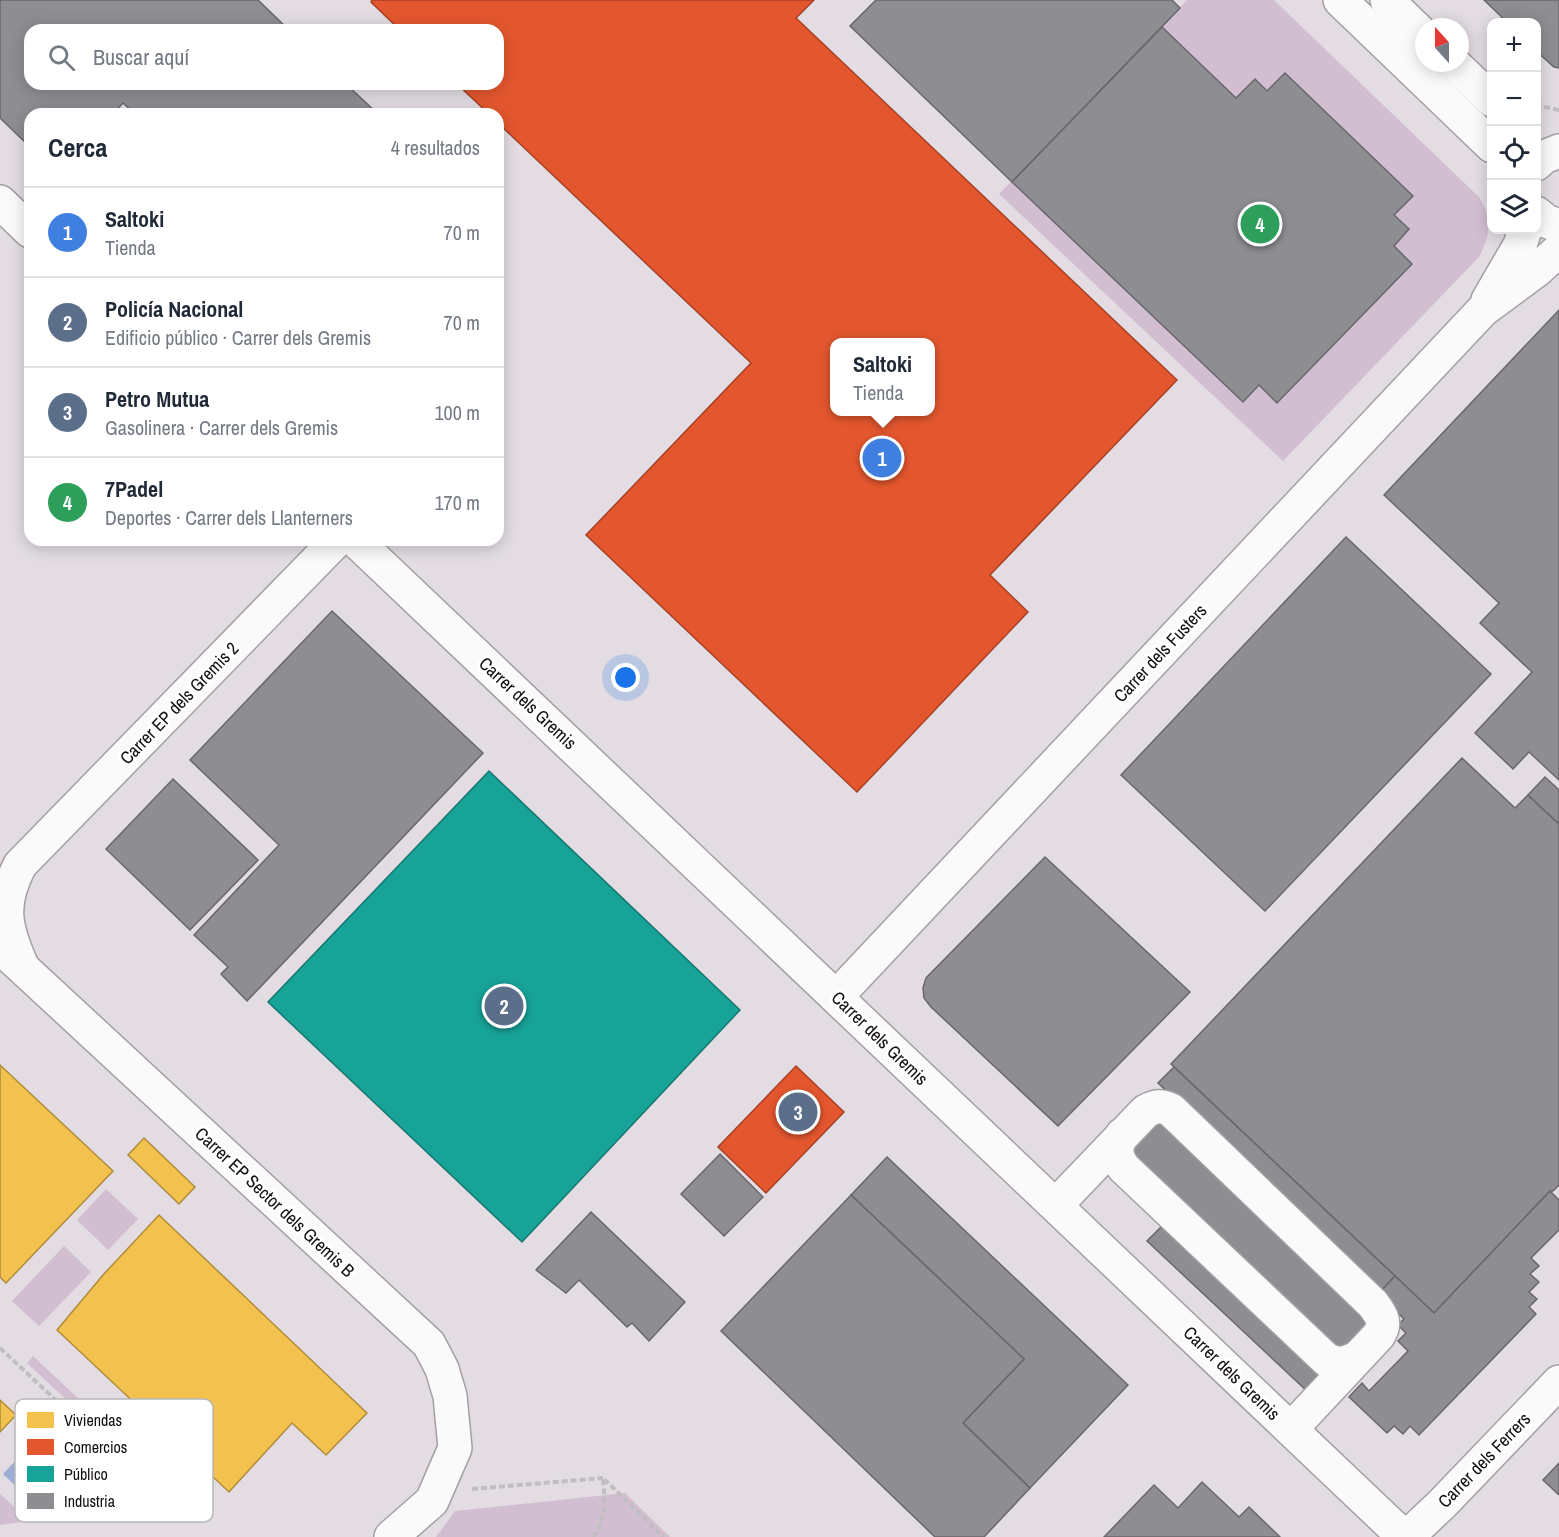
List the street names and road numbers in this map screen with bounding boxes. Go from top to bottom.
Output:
street label: Carrer dels Fusters [1108,598,1212,708]
street label: Carrer EP dels Gremis 2 [114,636,244,770]
street label: Carrer dels Gremis [474,651,582,755]
street label: Carrer dels Gremis [826,985,934,1091]
street label: Carrer EP Sector dels Gremis B [190,1121,360,1283]
street label: Carrer dels Gremis [1178,1320,1286,1426]
street label: Carrer dels Ferrers [1432,1407,1536,1513]

